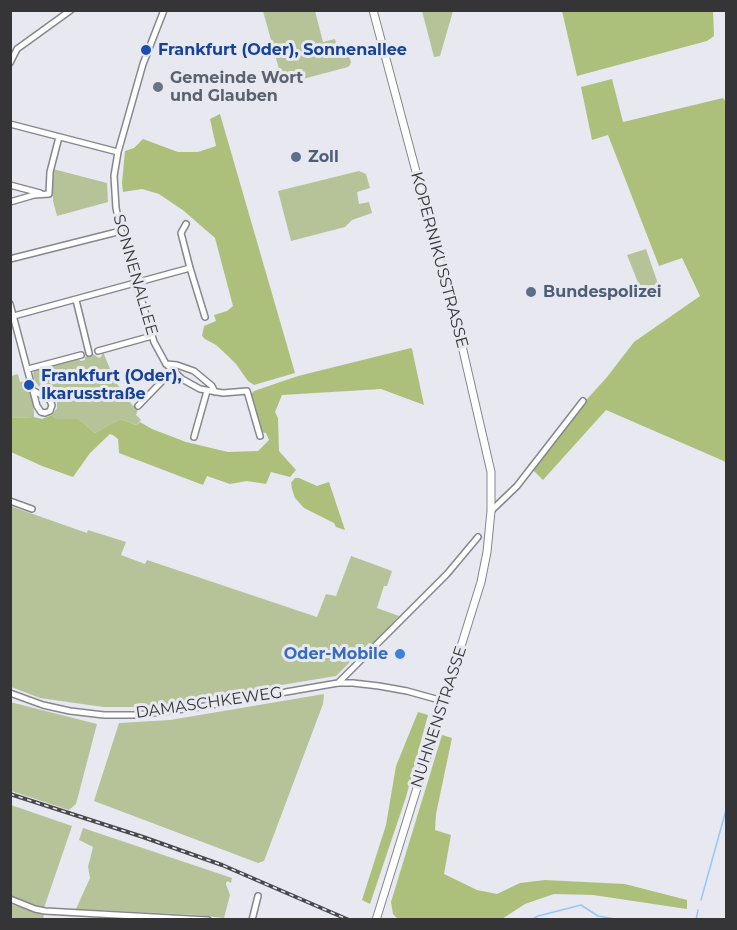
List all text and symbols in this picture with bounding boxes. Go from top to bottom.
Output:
place label: Frankfurt (Oder), Sonnenallee [158,40,407,60]
marker: Frankfurt (Oder), Sonnenallee [139,43,153,57]
place label: Gemeinde Wort und Glauben [170,68,303,106]
marker: Gemeinde Wort und Glauben [151,80,165,94]
place label: Zoll [308,147,339,167]
marker: Zoll [289,150,303,164]
street label: KOPERNIKUSSTRASSE [406,170,472,350]
street label: SONNENALLEE [109,212,161,338]
place label: Bundespolizei [543,282,662,302]
marker: Bundespolizei [524,285,538,299]
place label: Frankfurt (Oder), Ikarusstraße [41,366,182,404]
marker: Frankfurt (Oder), Ikarusstraße [22,378,36,392]
place label: Oder-Mobile [284,644,388,664]
street label: NUHNENSTRASSE [407,644,471,790]
marker: Oder-Mobile [393,647,407,661]
street label: DAMASCHKEWEG [134,683,284,723]

